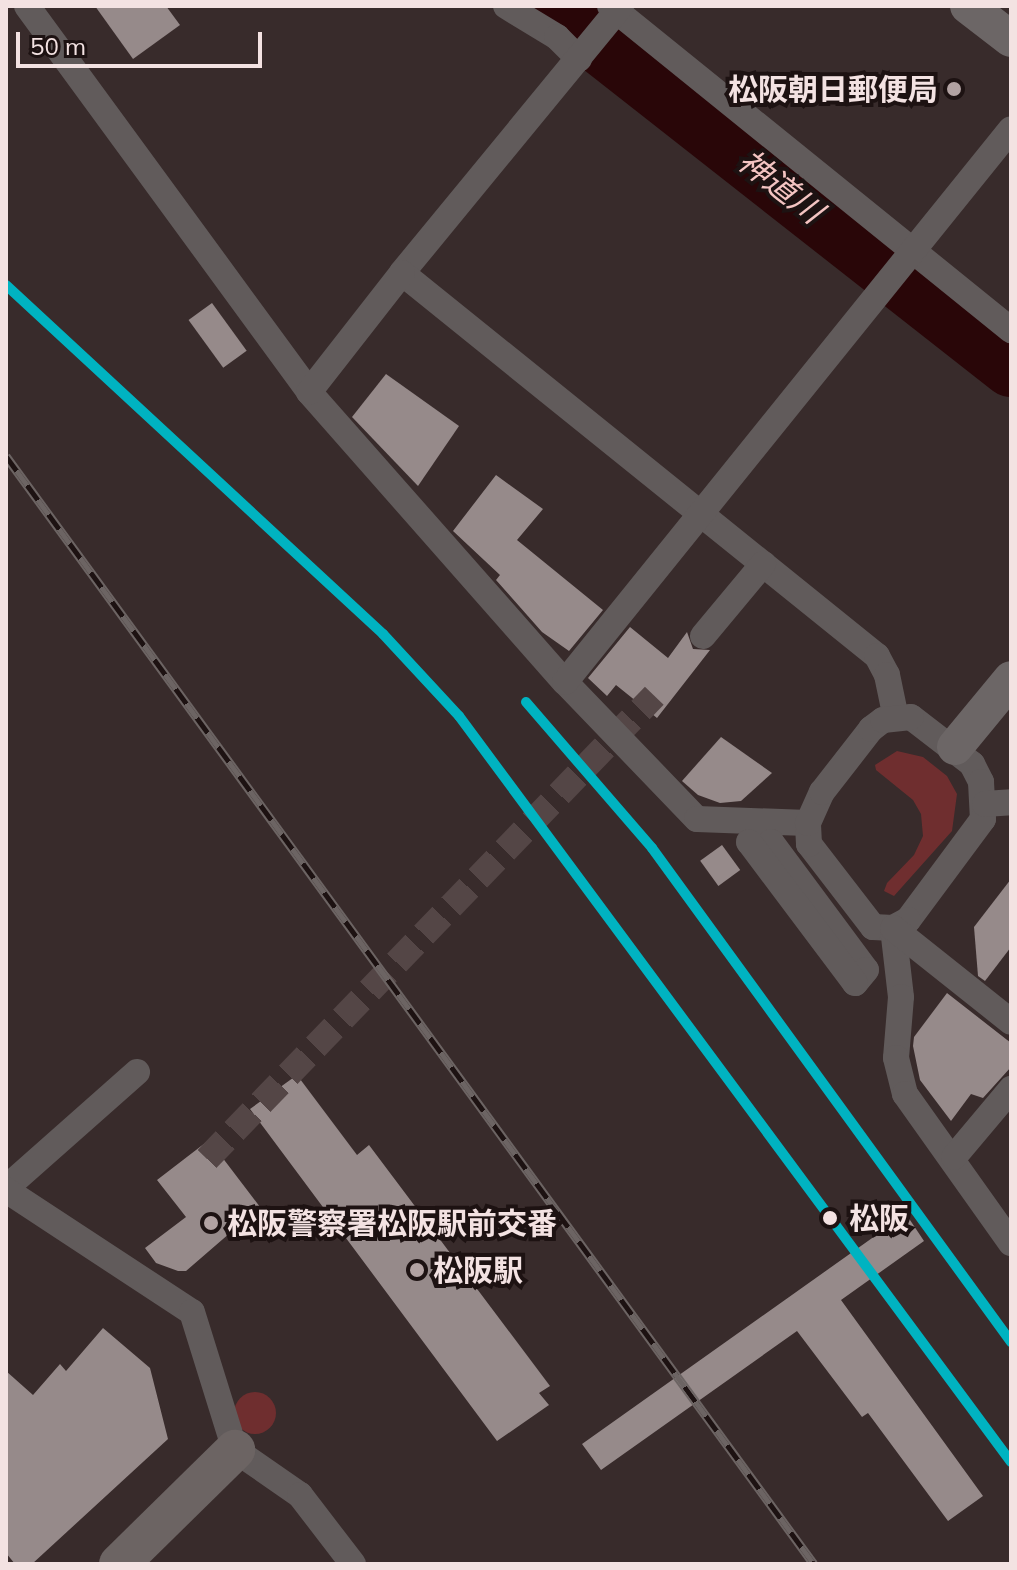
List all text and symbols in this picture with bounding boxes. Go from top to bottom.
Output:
scale bar [20,16,266,66]
text: 50 m [30,31,86,61]
place label: 松阪朝日郵便局 [728,71,938,107]
marker: 松阪朝日郵便局 [945,80,963,98]
water label: 神道川 [731,141,831,231]
place label: 松阪 [849,1200,909,1236]
place label: 松阪警察署松阪駅前交番 [227,1205,557,1241]
marker: 松阪 [818,1206,842,1230]
marker: 松阪警察署松阪駅前交番 [202,1214,220,1232]
place label: 松阪駅 [433,1252,523,1288]
marker: 松阪駅 [408,1261,426,1279]

